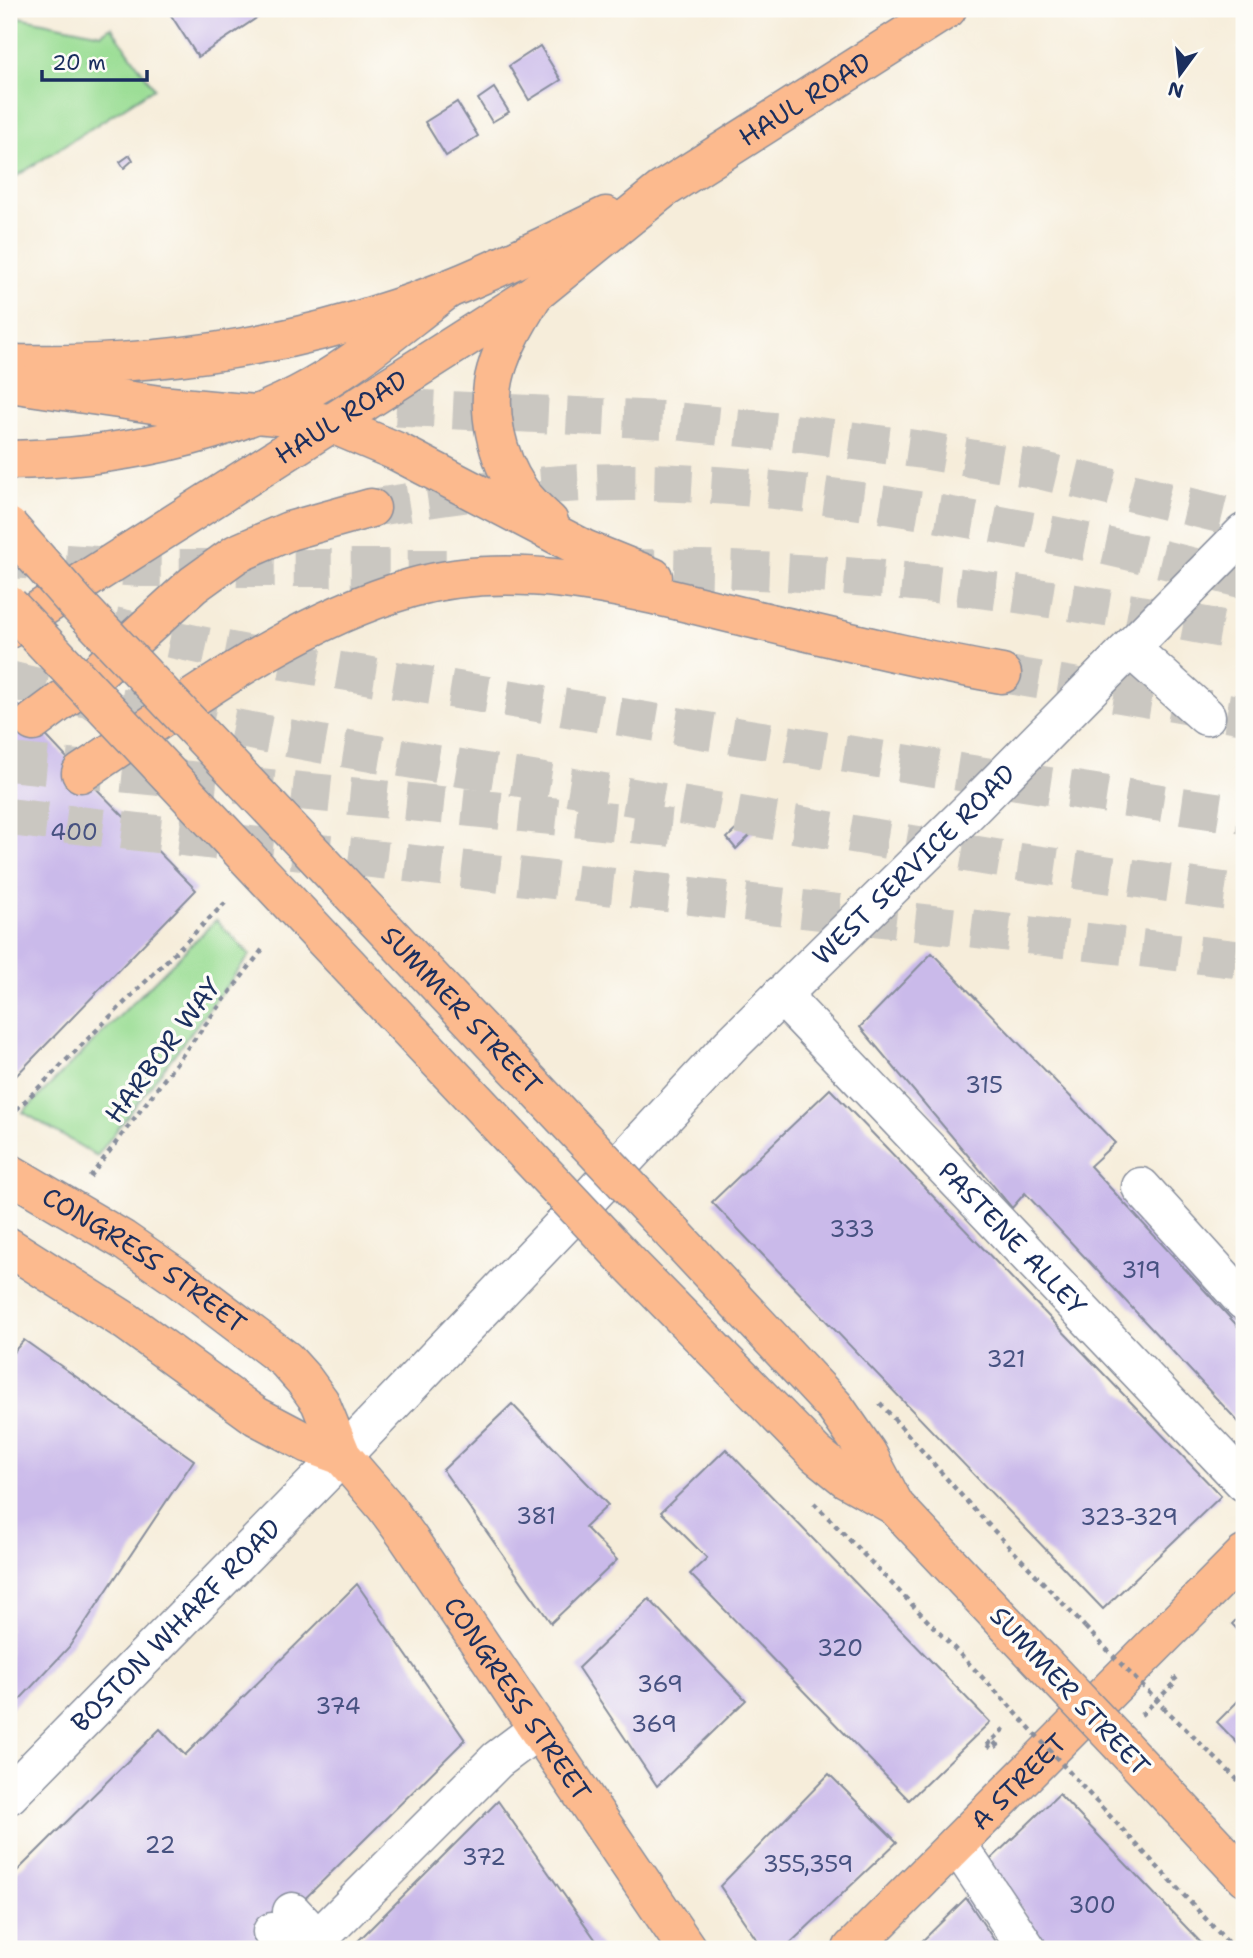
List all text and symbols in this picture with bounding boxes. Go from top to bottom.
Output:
scale bar [42,38,147,82]
north arrow [1144,38,1214,108]
street label: HAUL ROAD [732,44,878,154]
text: 20 m [52,49,106,77]
text: N [1165,76,1186,104]
street label: HAUL ROAD [268,361,414,472]
street label: WEST SERVICE ROAD [804,756,1023,973]
house number: 400 [50,817,98,847]
street label: SUMMER STREET [374,918,550,1102]
street label: HARBOR WAY [96,969,229,1130]
house number: 315 [965,1070,1003,1100]
street label: PASTENE ALLEY [931,1153,1095,1323]
street label: CONGRESS STREET [36,1178,254,1341]
house number: 333 [829,1214,875,1244]
house number: 319 [1121,1255,1161,1285]
house number: 321 [986,1344,1026,1374]
house number: 381 [516,1501,556,1531]
house number: 323-329 [1080,1502,1178,1532]
street label: BOSTON WHARF ROAD [63,1510,288,1739]
street label: CONGRESS STREET [436,1590,599,1807]
street label: SUMMER STREET [983,1598,1158,1783]
house number: 320 [817,1633,863,1663]
house number: 369 [637,1669,683,1699]
house number: 374 [315,1691,361,1721]
house number: 369 [631,1709,677,1739]
street label: A STREET [962,1725,1074,1837]
house number: 22 [144,1830,176,1860]
house number: 372 [462,1842,506,1872]
house number: 355,359 [763,1849,853,1879]
house number: 300 [1068,1890,1116,1920]

